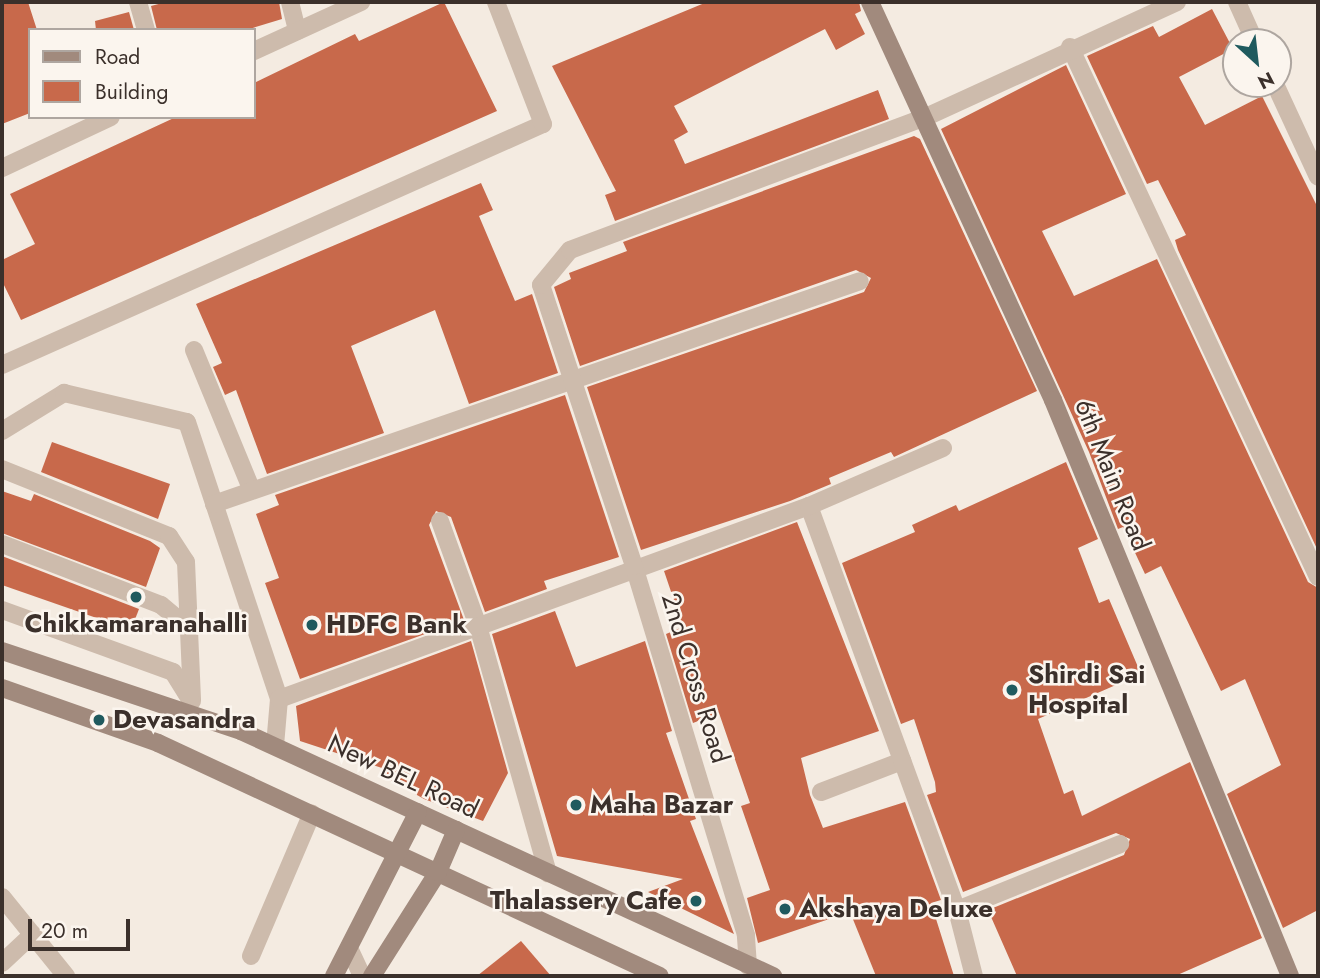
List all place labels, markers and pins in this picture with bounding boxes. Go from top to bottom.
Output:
marker: Chikkamaranahalli [128,589,144,605]
place label: Chikkamaranahalli [24,608,248,640]
place label: HDFC Bank [326,609,467,641]
marker: HDFC Bank [304,617,320,633]
place label: Shirdi Sai Hospital [1028,659,1145,720]
marker: Shirdi Sai Hospital [1002,680,1022,700]
place label: Devasandra [113,704,256,736]
marker: Devasandra [91,712,107,728]
place label: Maha Bazar [590,789,733,821]
marker: Maha Bazar [568,797,584,813]
place label: Thalassery Cafe [490,885,682,917]
marker: Thalassery Cafe [688,893,704,909]
place label: Akshaya Deluxe [799,893,993,925]
marker: Akshaya Deluxe [777,901,793,917]

